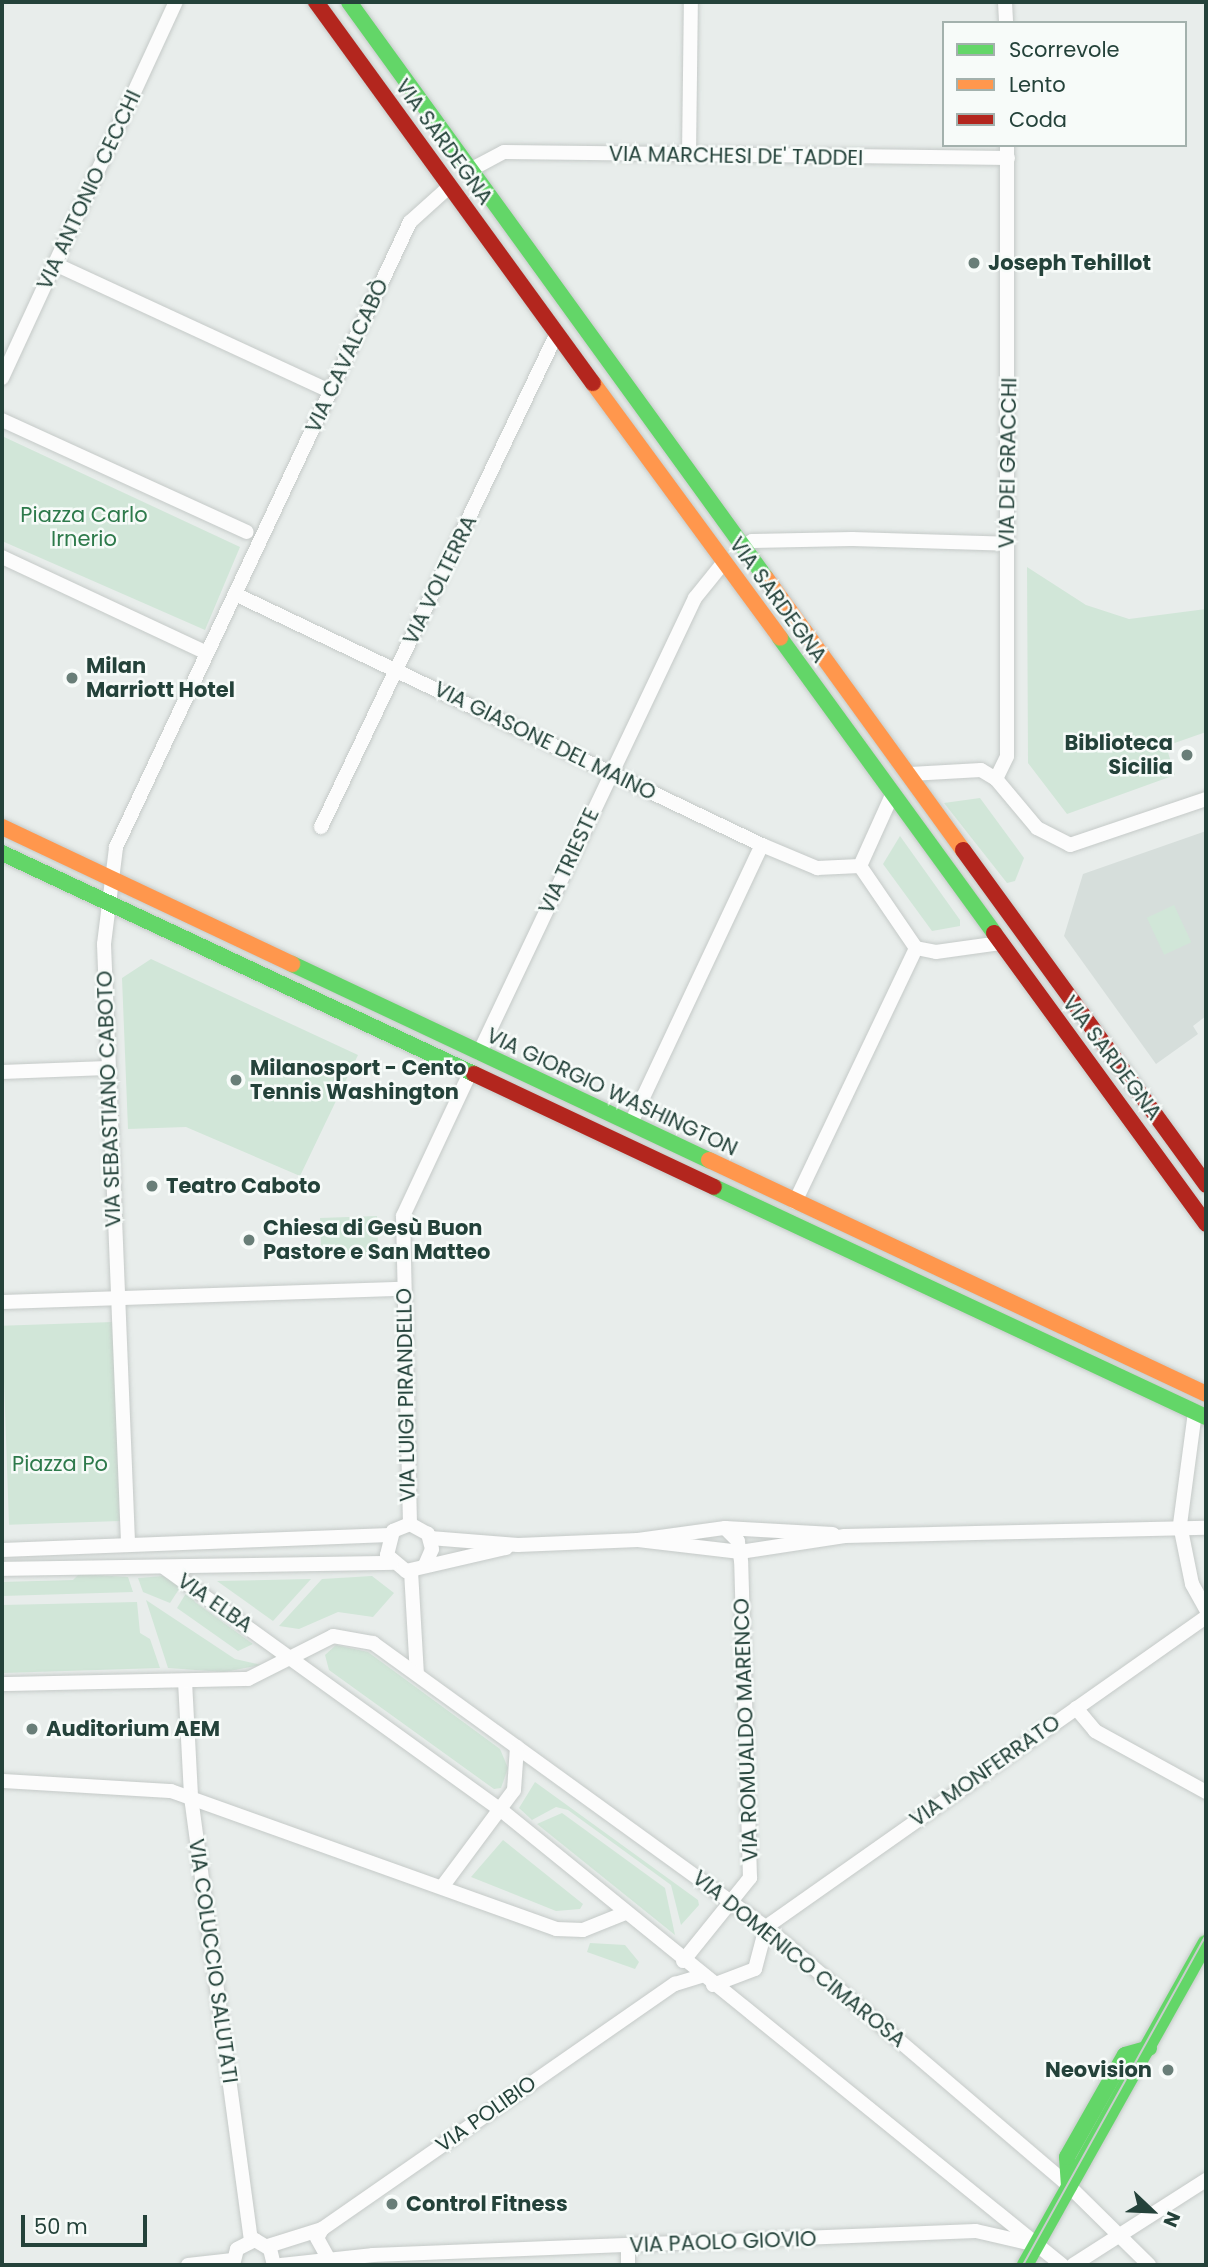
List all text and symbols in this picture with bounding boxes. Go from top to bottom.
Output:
legend [942,21,1187,147]
text: Scorrevole [1009,35,1120,64]
text: Lento [1009,70,1066,99]
street label: VIA SARDEGNA [390,74,498,210]
street label: VIA ANTONIO CECCHI [32,86,146,294]
text: Coda [1009,105,1067,134]
street label: VIA MARCHESI DE' TADDEI [609,141,863,171]
place label: Joseph Tehillot [988,250,1151,276]
marker: Joseph Tehillot [966,255,982,271]
street label: VIA CAVALCABÒ [300,275,394,437]
street label: VIA DEI GRACCHI [994,377,1022,549]
park label: Piazza Carlo Irnerio [20,502,148,552]
street label: VIA VOLTERRA [398,511,482,649]
street label: VIA SARDEGNA [724,532,832,668]
place label: Milan Marriott Hotel [86,653,235,703]
marker: Milan Marriott Hotel [64,670,80,686]
street label: VIA GIASONE DEL MAINO [430,676,660,806]
place label: Biblioteca Sicilia [1065,730,1173,780]
marker: Biblioteca Sicilia [1179,747,1195,763]
street label: VIA TRIESTE [534,804,604,918]
street label: VIA SEBASTIANO CABOTO [92,970,126,1228]
street label: VIA SARDEGNA [1057,991,1167,1125]
street label: VIA GIORGIO WASHINGTON [483,1023,741,1161]
place label: Milanosport - Cento Tennis Washington [250,1055,466,1105]
marker: Milanosport - Cento Tennis Washington [228,1072,244,1088]
place label: Teatro Caboto [166,1173,321,1199]
marker: Teatro Caboto [144,1178,160,1194]
place label: Chiesa di Gesù Buon Pastore e San Matteo [263,1215,490,1265]
marker: Chiesa di Gesù Buon Pastore e San Matteo [241,1232,257,1248]
street label: VIA LUIGI PIRANDELLO [392,1288,420,1502]
park label: Piazza Po [12,1451,108,1477]
street label: VIA ELBA [173,1568,257,1638]
street label: VIA ROMUALDO MARENCO [729,1598,763,1862]
street label: VIA MONFERRATO [905,1710,1065,1832]
place label: Auditorium AEM [46,1716,220,1742]
marker: Auditorium AEM [24,1721,40,1737]
street label: VIA COLUCCIO SALUTATI [183,1837,243,2085]
street label: VIA DOMENICO CIMAROSA [687,1865,911,2053]
place label: Neovision [1045,2057,1152,2083]
marker: Neovision [1158,2060,1178,2080]
street label: VIA POLIBIO [431,2070,541,2158]
north arrow [1117,2176,1187,2246]
place label: Control Fitness [406,2191,568,2217]
marker: Control Fitness [384,2196,400,2212]
scale bar [24,2200,150,2244]
text: N [1157,2208,1187,2231]
text: 50 m [34,2212,88,2241]
street label: VIA PAOLO GIOVIO [629,2226,817,2258]

